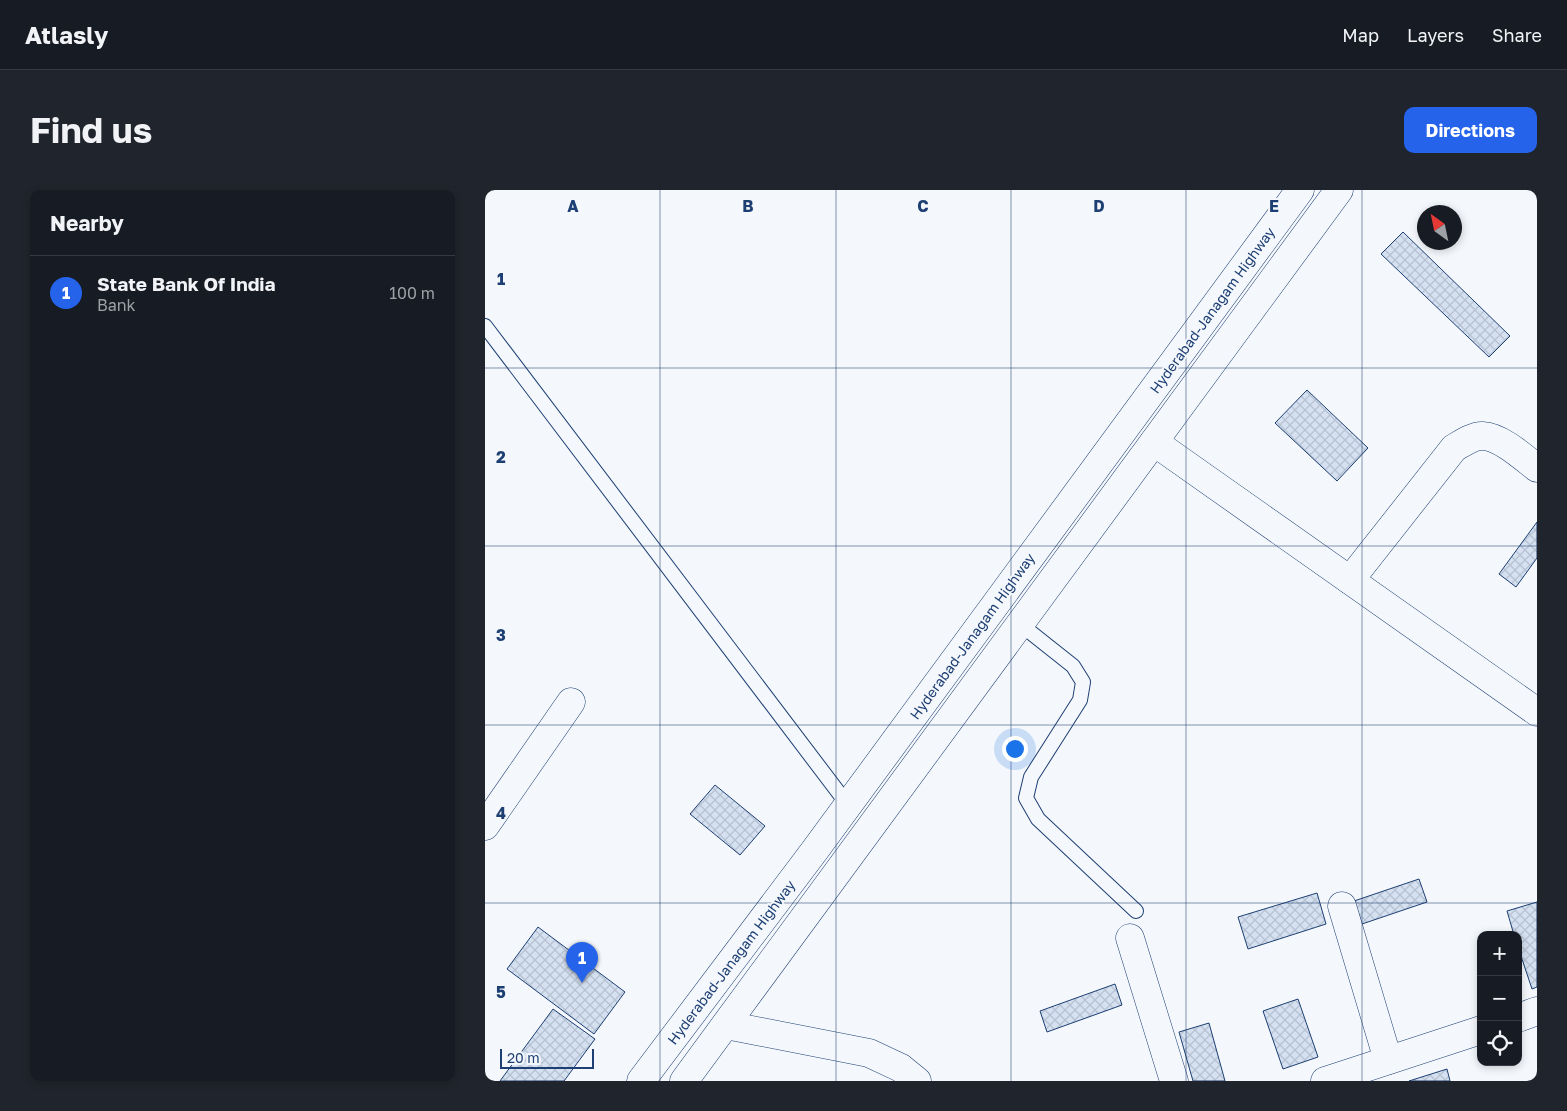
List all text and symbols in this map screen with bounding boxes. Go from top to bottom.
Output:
text: Atlasly [25,20,108,49]
text: Map [1342,24,1379,46]
text: Layers [1407,24,1464,46]
text: Share [1492,24,1542,46]
button: Directions [1404,107,1537,153]
text: Find us [30,109,152,151]
text: A [567,196,579,216]
text: B [742,196,754,216]
text: C [917,196,929,216]
text: D [1093,196,1105,216]
text: E [1269,196,1279,216]
north arrow [1417,205,1462,250]
text: Nearby [50,210,124,236]
street label: Hyderabad-Janagam Highway [1146,223,1278,396]
text: 1 [497,269,505,289]
text: State Bank Of India [97,272,276,295]
text: 1 [62,283,70,303]
text: 100 m [389,283,435,303]
text: Bank [97,295,136,315]
text: 2 [496,447,506,467]
street label: Hyderabad-Janagam Highway [906,549,1038,722]
text: 3 [496,625,506,645]
your location [1002,736,1028,762]
text: 4 [496,803,506,823]
street label: Hyderabad-Janagam Highway [664,876,798,1047]
map controls [1477,931,1522,1066]
button: + [1477,931,1522,976]
pin: 1 [566,942,598,983]
button: − [1477,976,1522,1021]
text: 5 [496,982,506,1002]
button: locate [1477,1021,1522,1066]
scale bar [500,1046,594,1069]
text: 20 m [507,1049,540,1066]

